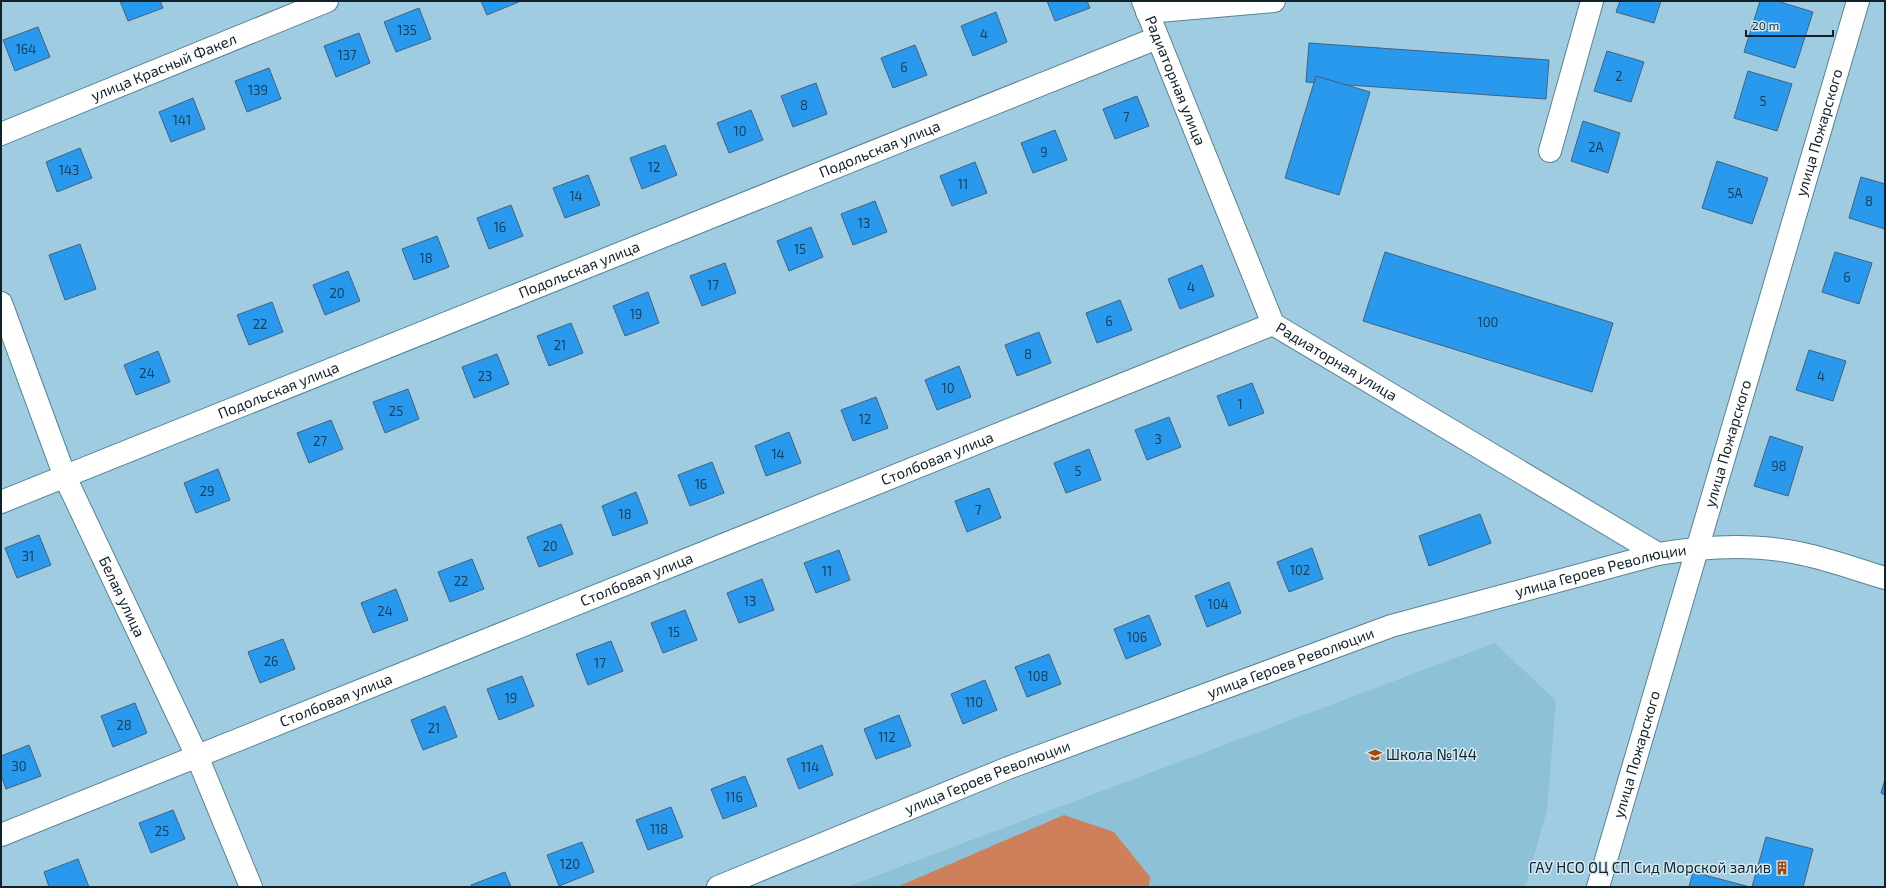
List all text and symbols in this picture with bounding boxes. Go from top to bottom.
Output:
scale bar [1746,12,1833,38]
street label: Радиаторная улица [1142,13,1210,148]
text: 20 m [1752,18,1779,32]
house number: 135 [397,22,417,38]
house number: 4 [980,26,988,42]
street label: улица Красный Факел [88,29,239,105]
house number: 164 [16,41,36,57]
house number: 137 [337,47,357,63]
house number: 6 [900,59,908,75]
street label: улица Пожарского [1791,67,1846,199]
house number: 2 [1615,68,1623,84]
house number: 139 [248,82,268,98]
house number: 5 [1760,93,1767,109]
house number: 8 [800,97,808,113]
house number: 7 [1123,109,1130,125]
house number: 141 [173,112,191,128]
street label: Подольская улица [816,116,943,181]
house number: 10 [733,123,747,139]
house number: 2А [1588,139,1604,155]
house number: 9 [1040,144,1048,160]
house number: 12 [648,159,660,175]
house number: 143 [59,162,79,178]
house number: 11 [958,176,968,192]
house number: 5А [1727,185,1743,201]
house number: 14 [569,188,583,204]
house number: 8 [1865,193,1873,209]
house number: 13 [858,215,870,231]
house number: 16 [494,219,506,235]
street label: Подольская улица [516,237,642,301]
house number: 15 [794,241,806,257]
house number: 18 [419,250,433,266]
house number: 6 [1843,269,1851,285]
house number: 17 [707,277,719,293]
house number: 4 [1187,279,1195,295]
house number: 20 [329,285,345,301]
house number: 19 [630,306,642,322]
house number: 6 [1105,313,1113,329]
house number: 100 [1478,314,1498,330]
house number: 22 [253,316,267,332]
street label: Радиаторная улица [1273,318,1401,404]
house number: 21 [554,337,566,353]
house number: 8 [1024,346,1032,362]
street label: Подольская улица [215,357,341,422]
house number: 24 [139,365,155,381]
house number: 23 [478,368,492,384]
house number: 4 [1817,368,1825,384]
street label: улица Пожарского [1700,378,1754,510]
house number: 10 [941,380,955,396]
house number: 1 [1237,396,1243,412]
house number: 25 [389,403,403,419]
house number: 12 [859,411,871,427]
street label: Столбовая улица [878,427,996,489]
house number: 3 [1154,431,1162,447]
house number: 27 [313,433,327,449]
house number: 14 [771,446,785,462]
house number: 98 [1771,458,1787,474]
house number: 5 [1075,463,1082,479]
house number: 16 [695,476,707,492]
house number: 29 [200,483,214,499]
house number: 7 [975,502,982,518]
house number: 18 [618,506,632,522]
house number: 20 [542,538,558,554]
street label: улица Героев Революции [1513,540,1687,601]
house number: 31 [22,548,34,564]
street label: Столбовая улица [577,548,695,609]
street label: Белая улица [96,553,149,640]
house number: 102 [1290,562,1310,578]
house number: 11 [822,563,832,579]
house number: 22 [454,573,468,589]
house number: 13 [744,593,756,609]
house number: 104 [1207,596,1229,612]
house number: 24 [377,603,393,619]
street label: улица Героев Революции [1205,623,1376,702]
house number: 15 [668,624,680,640]
house number: 106 [1127,629,1147,645]
house number: 26 [264,653,278,669]
house number: 17 [594,655,606,671]
house number: 108 [1028,668,1048,684]
street label: Столбовая улица [277,669,395,730]
street label: улица Пожарского [1609,688,1663,820]
house number: 19 [505,690,517,706]
house number: 110 [965,694,983,710]
house number: 28 [116,717,132,733]
house number: 21 [428,720,440,736]
house number: 112 [878,729,896,745]
street label: улица Героев Революции [902,736,1072,818]
place label: Школа №144 [1386,745,1477,763]
school or university icon: Школа №144 [1367,747,1383,763]
house number: 30 [11,758,27,774]
house number: 114 [801,759,819,775]
house number: 116 [725,789,743,805]
house number: 118 [650,821,668,837]
house number: 25 [155,823,169,839]
house number: 120 [560,856,580,872]
place label: ГАУ НСО ОЦ СП Сид Морской залив [1529,858,1771,876]
building icon: ГАУ НСО ОЦ СП Сид Морской залив [1774,860,1790,876]

